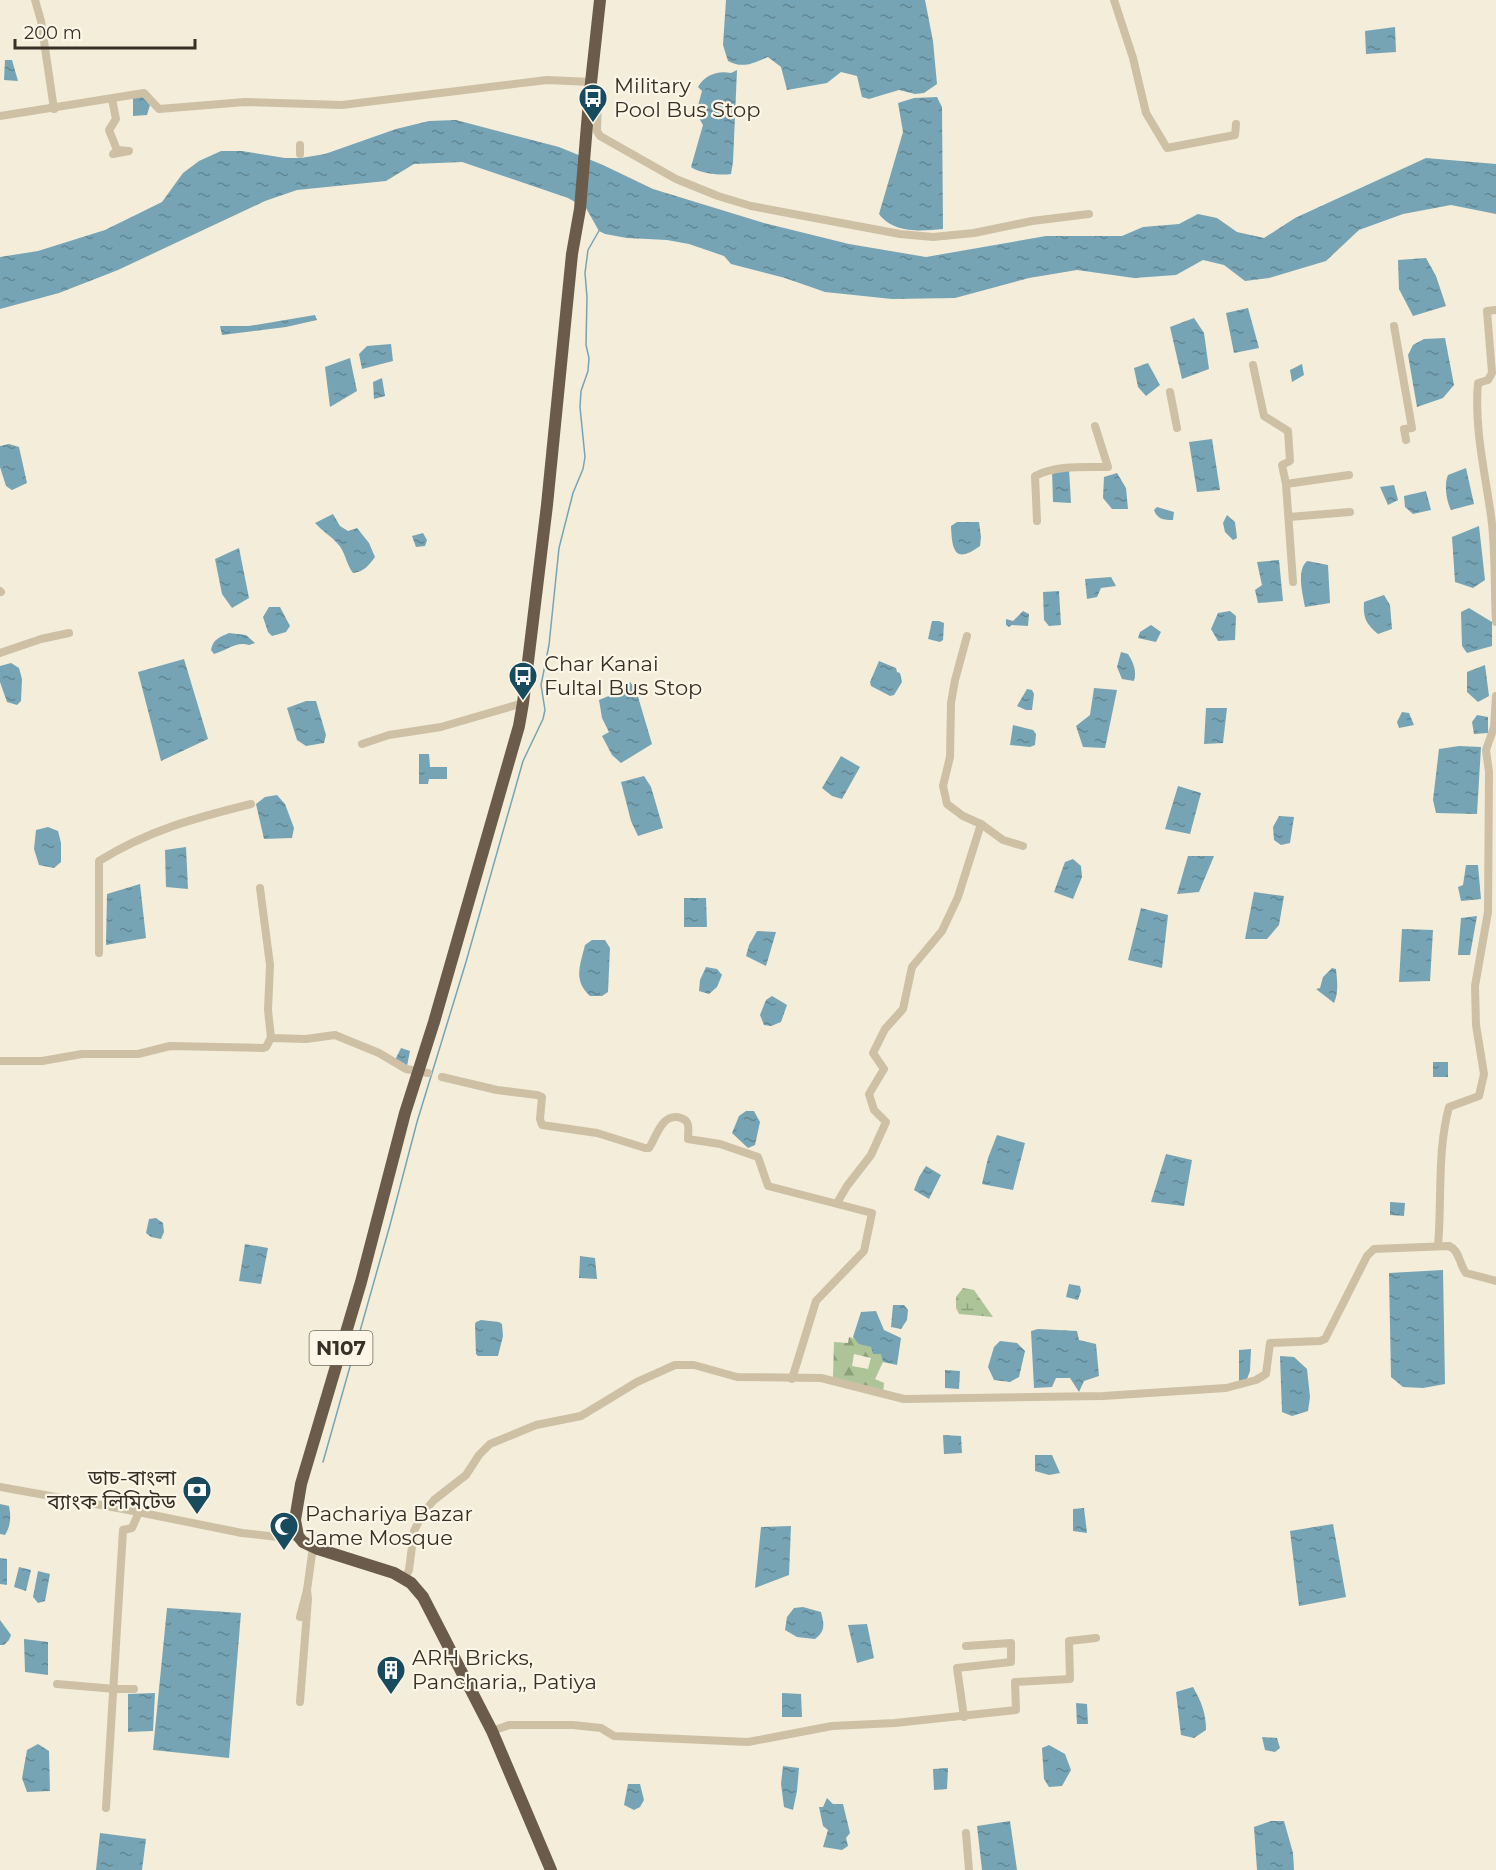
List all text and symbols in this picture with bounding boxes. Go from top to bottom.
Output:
scale bar [15,12,195,50]
text: 200 m [24,22,82,44]
place label: Military Pool Bus Stop [614,73,760,122]
bus stop icon: Military Pool Bus Stop [577,82,609,124]
place label: Char Kanai Fultal Bus Stop [544,651,702,700]
bus stop icon: Char Kanai Fultal Bus Stop [507,660,539,702]
road number: N107 [310,1331,372,1365]
place label: ডাচ-বাংলা ব্যাংক লিমিটেড [46,1465,177,1514]
bank icon: ডাচ-বাংলা ব্যাংক লিমিটেড [181,1474,213,1516]
place label: Pachariya Bazar Jame Mosque [304,1501,473,1550]
mosque icon: Pachariya Bazar Jame Mosque [268,1510,300,1552]
place label: ARH Bricks, Pancharia,, Patiya [412,1645,597,1694]
building icon: ARH Bricks, Pancharia,, Patiya [375,1654,407,1696]

